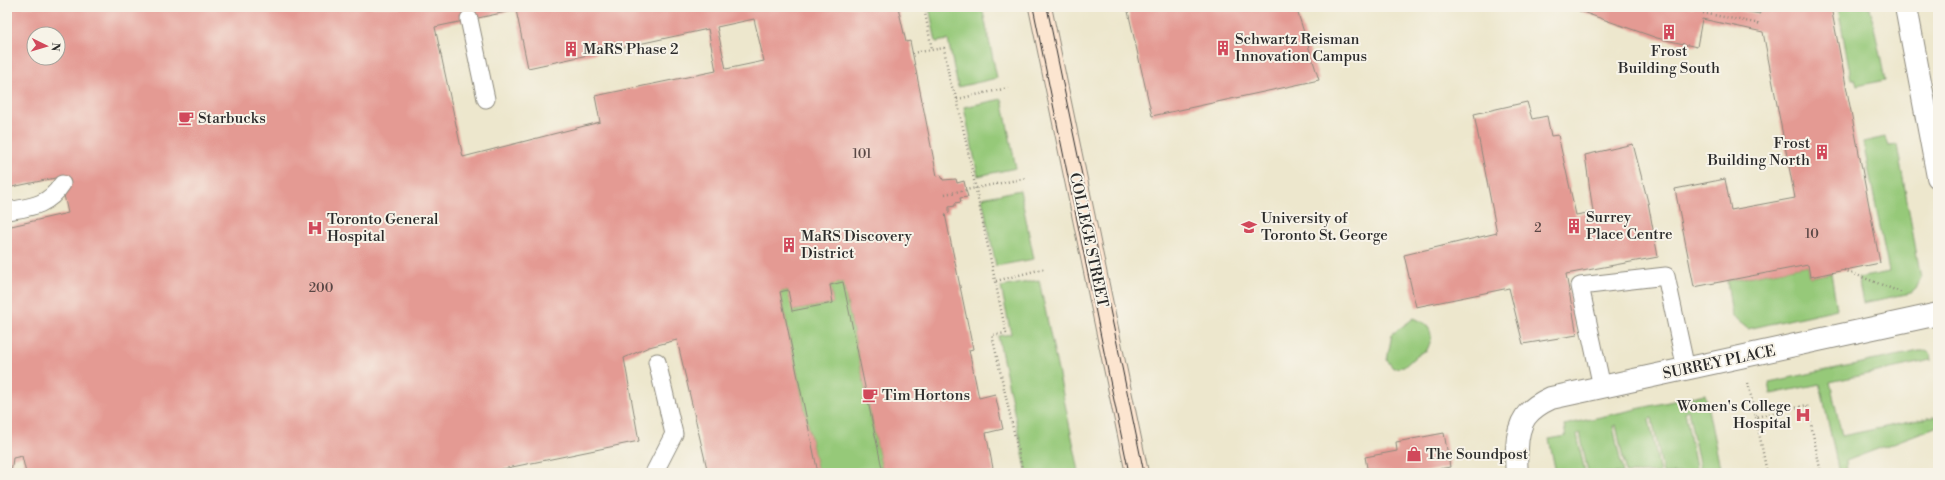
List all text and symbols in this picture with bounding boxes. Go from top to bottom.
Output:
building icon: Frost Building South [1660,23,1678,41]
north arrow [26,26,66,66]
place label: Schwartz Reisman Innovation Campus [1235,30,1367,66]
building icon: Schwartz Reisman Innovation Campus [1214,39,1232,57]
building icon: MaRS Phase 2 [562,40,580,58]
place label: MaRS Phase 2 [583,40,679,59]
text: N [48,42,62,52]
place label: Frost Building South [1617,42,1720,78]
cafe icon: Starbucks [177,109,195,127]
place label: Starbucks [198,109,266,128]
place label: Frost Building North [1707,134,1811,170]
building icon: Frost Building North [1813,143,1831,161]
house number: 101 [853,146,872,162]
street label: COLLEGE STREET [1065,171,1112,310]
place label: Surrey Place Centre [1586,208,1673,244]
place label: University of Toronto St. George [1261,209,1388,245]
place label: Toronto General Hospital [327,210,439,246]
building icon: Surrey Place Centre [1565,217,1583,235]
school or university icon: University of Toronto St. George [1240,218,1258,236]
hospital icon: Toronto General Hospital [306,219,324,237]
house number: 2 [1534,220,1542,236]
house number: 10 [1805,226,1819,242]
place label: MaRS Discovery District [801,227,913,263]
building icon: MaRS Discovery District [780,236,798,254]
house number: 200 [309,280,334,296]
street label: SURREY PLACE [1661,341,1777,384]
cafe icon: Tim Hortons [861,386,879,404]
place label: Tim Hortons [882,386,970,405]
place label: Women's College Hospital [1676,397,1792,433]
hospital icon: Women's College Hospital [1794,406,1812,424]
shop icon: The Soundpost [1405,445,1423,463]
place label: The Soundpost [1426,445,1529,464]

